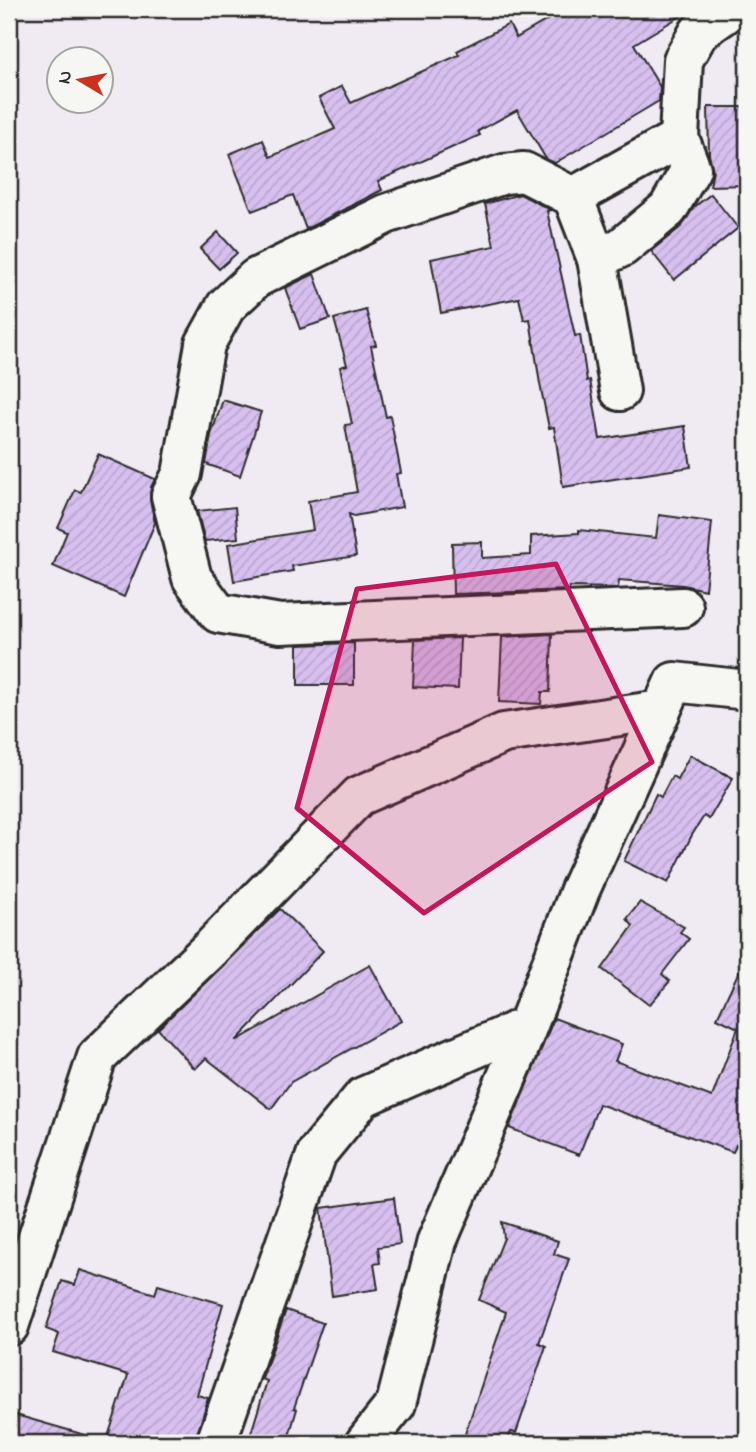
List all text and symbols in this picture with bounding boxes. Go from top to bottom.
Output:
north arrow [46,46,116,116]
text: N [51,69,80,86]

